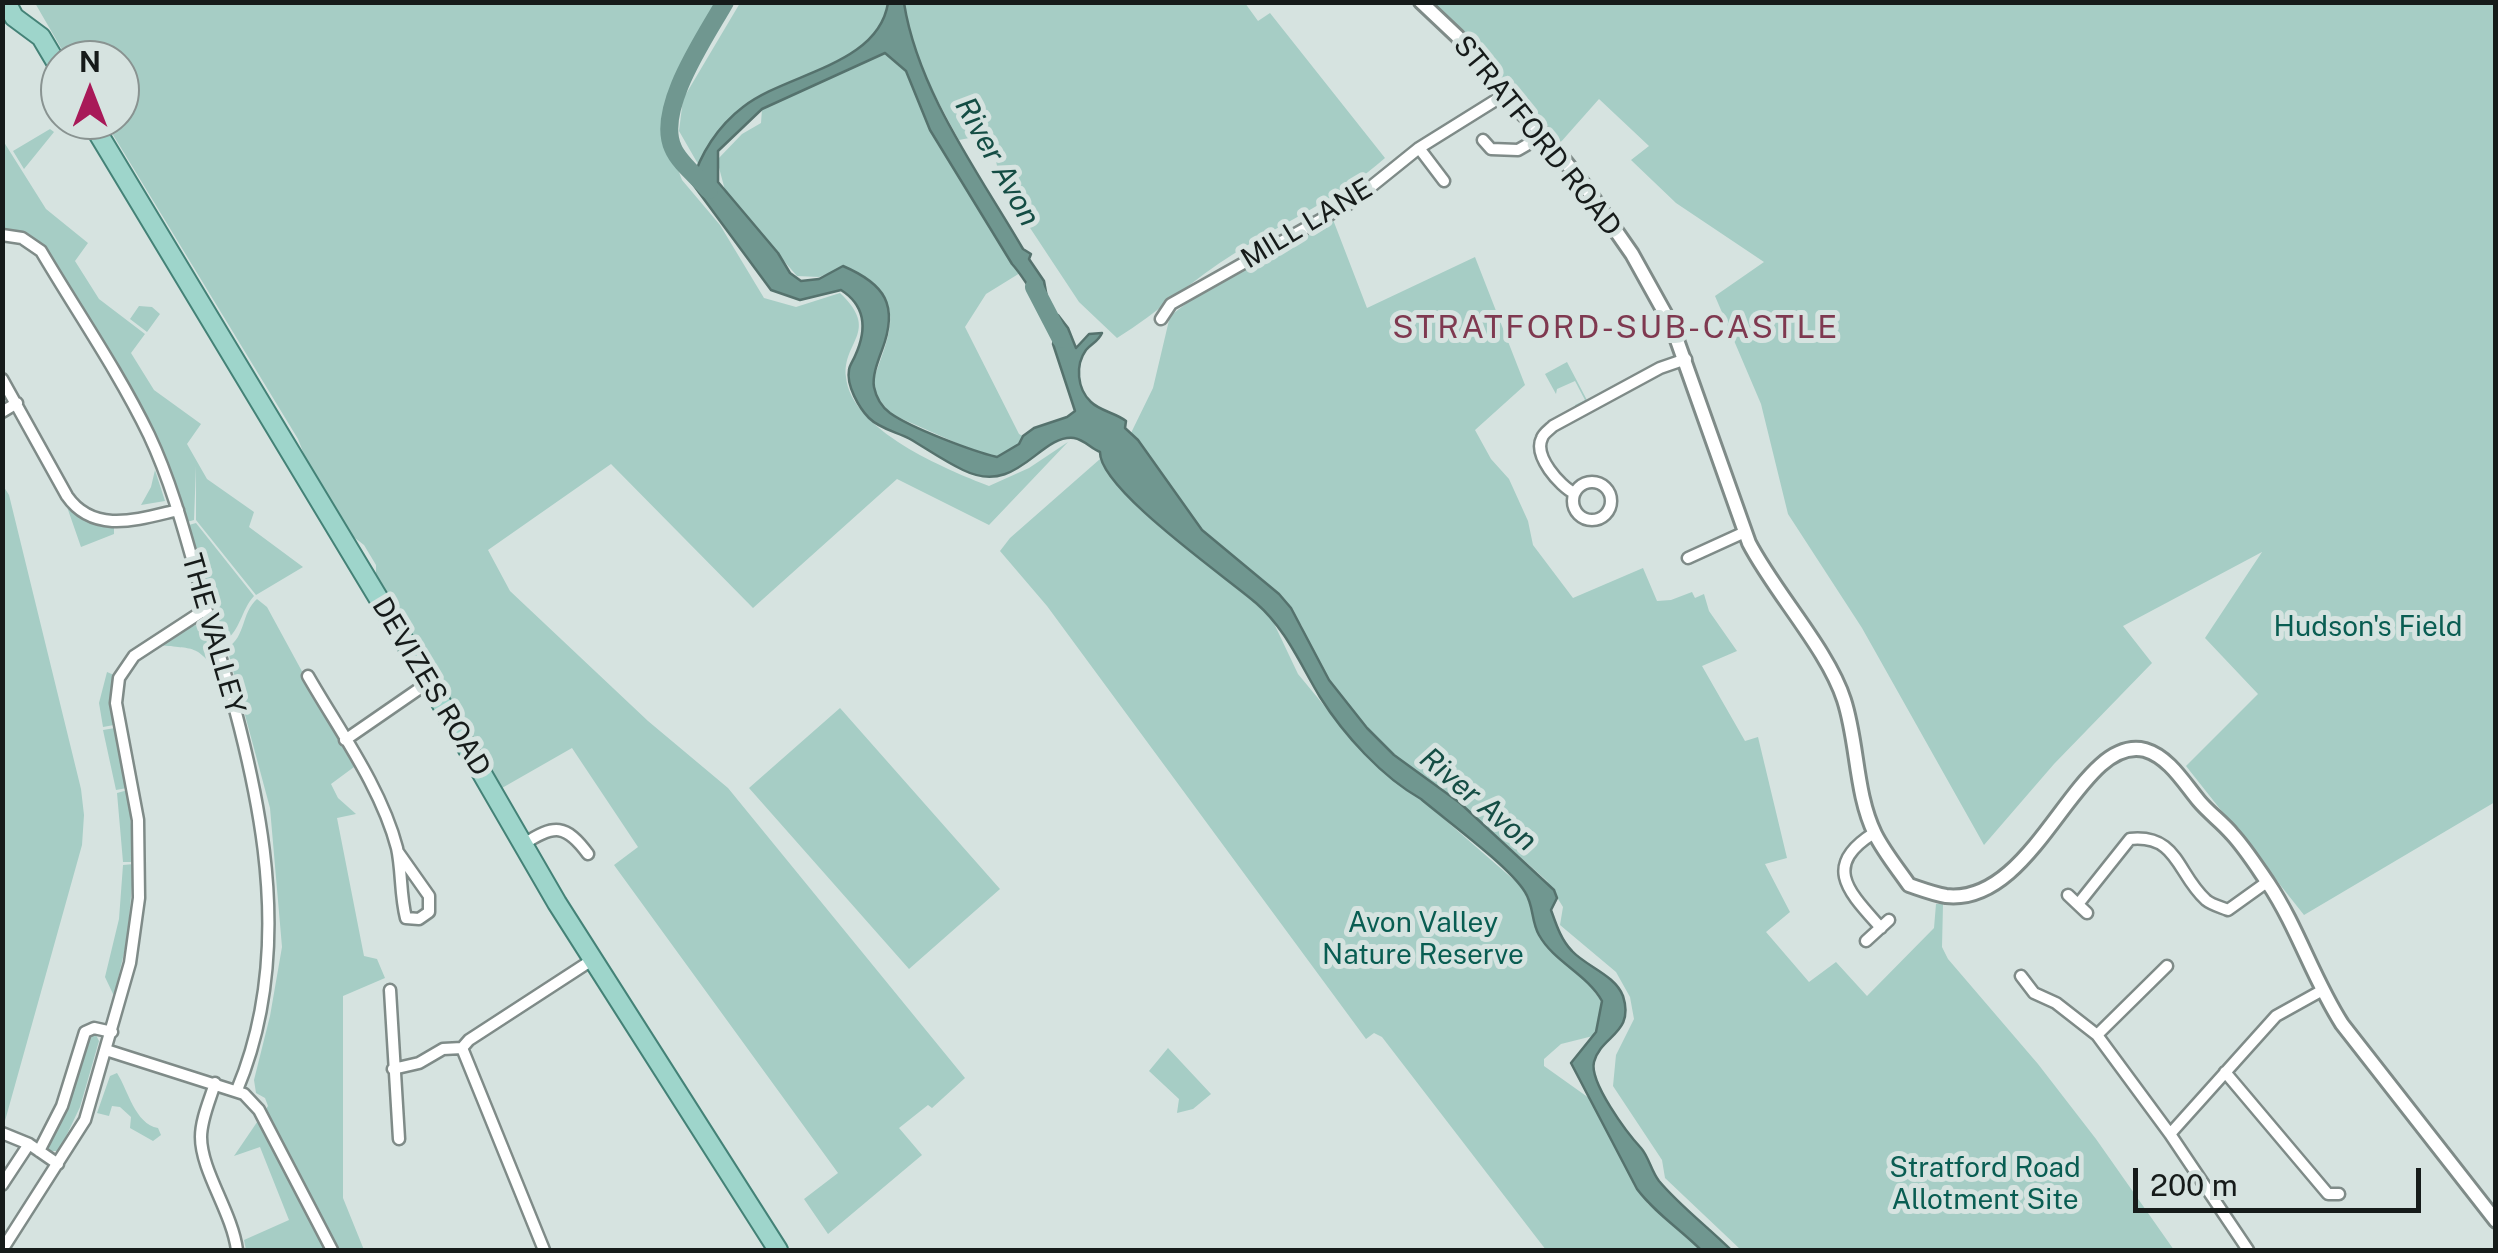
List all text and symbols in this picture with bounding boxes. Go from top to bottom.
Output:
street label: STRATFORD ROAD [1446,29,1628,243]
north arrow [40,40,140,140]
text: N [79,45,101,78]
water label: River Avon [947,91,1047,233]
street label: MILL LANE [1235,172,1379,276]
district label: STRATFORD-SUB-CASTLE [1392,309,1840,347]
street label: THE VALLEY [174,550,252,718]
street label: DEVIZES ROAD [365,592,497,782]
park label: Hudson's Field [2274,610,2462,644]
water label: River Avon [1412,741,1544,859]
park label: Avon Valley Nature Reserve [1322,906,1524,972]
scale bar [2138,1148,2426,1210]
park label: Stratford Road Allotment Site [1889,1151,2081,1217]
text: 200 m [2150,1167,2238,1203]

